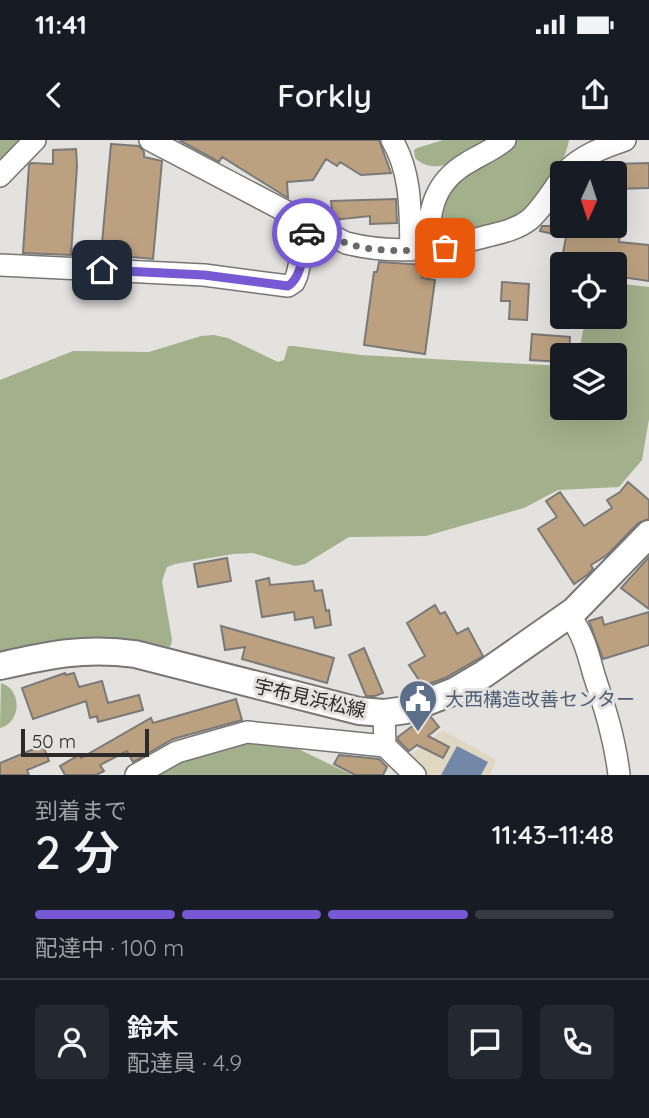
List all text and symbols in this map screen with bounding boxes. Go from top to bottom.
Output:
text: 11:41 [35,8,87,41]
text: Forkly [277,75,372,115]
icon: back [35,76,73,114]
icon: share [576,76,614,114]
north arrow [550,161,626,238]
map controls [550,161,627,420]
courier [272,198,342,268]
icon: car [288,214,326,252]
pin [415,218,475,278]
icon: bag [426,229,464,267]
pin [72,240,132,300]
icon: home [83,251,121,289]
button: locate [550,252,627,329]
button: layers [550,343,627,420]
street label: 宇布見浜松線 [252,673,368,723]
public building icon: 大西構造改善センター [397,678,439,733]
place label: 大西構造改善センター [445,687,635,711]
scale bar [21,726,149,758]
text: 50 m [32,729,76,753]
text: 到着まで [35,796,127,825]
text: 11:43–11:48 [492,818,614,851]
text: 2 分 [35,823,120,881]
text: 配達中 · 100 m [35,933,184,962]
button: person [35,1005,109,1079]
button: chat [448,1005,522,1079]
button: phone [540,1005,614,1079]
text: 鈴木 [127,1011,179,1044]
text: 配達員 · 4.9 [127,1048,242,1077]

